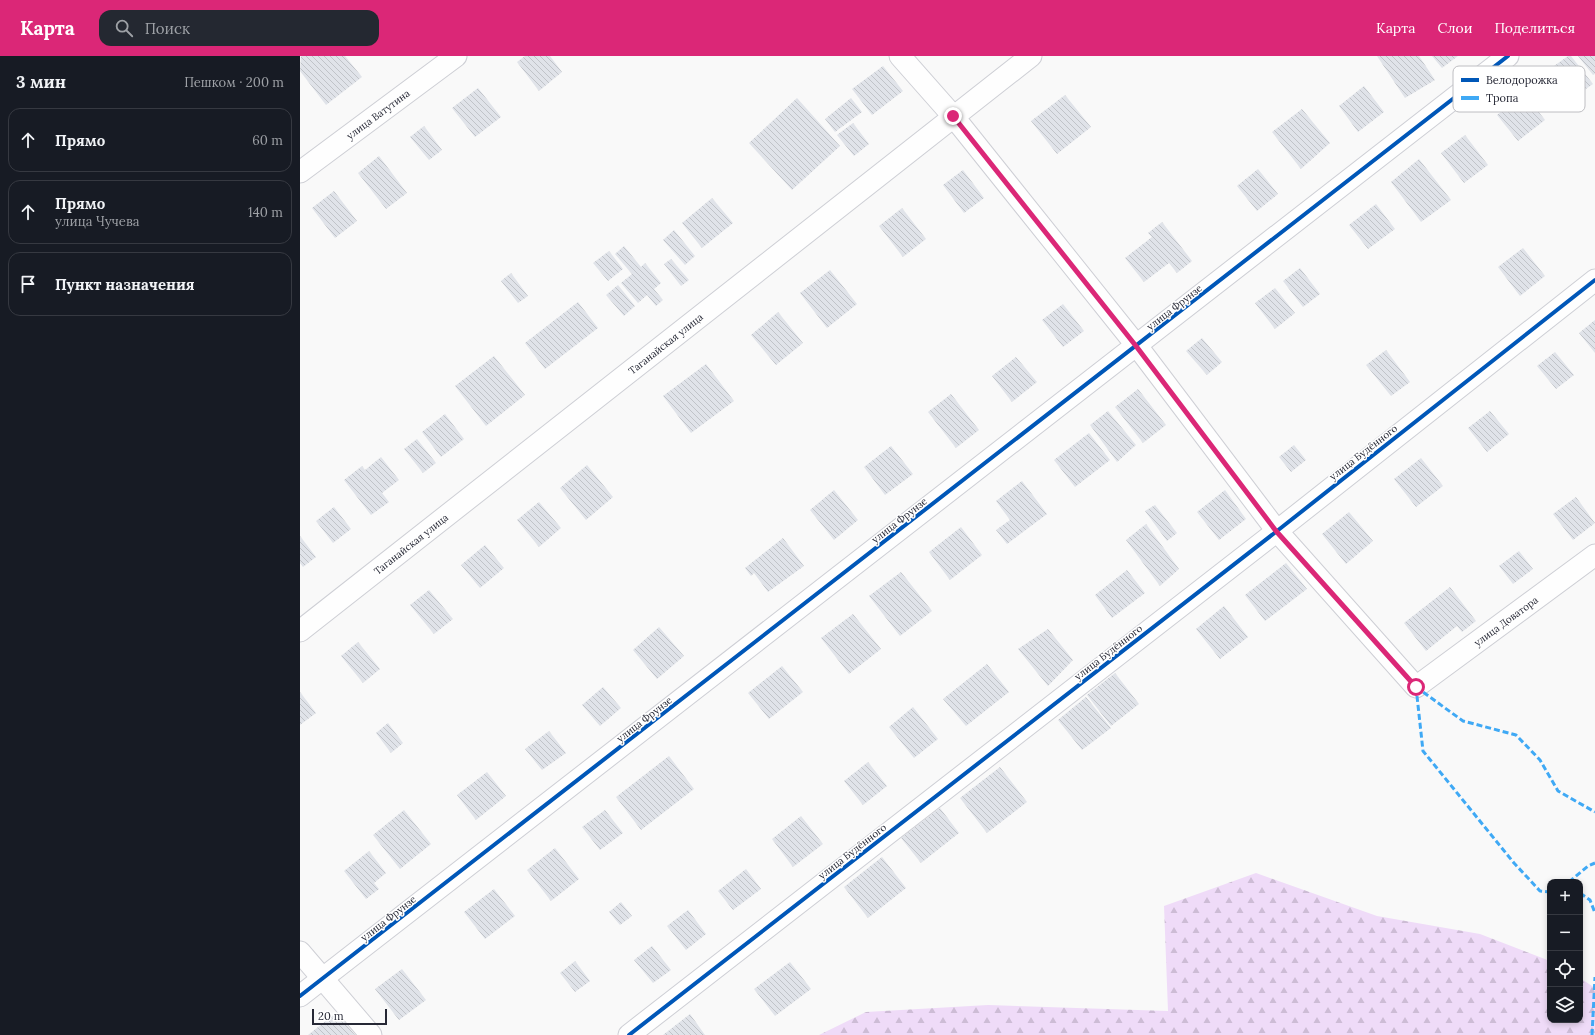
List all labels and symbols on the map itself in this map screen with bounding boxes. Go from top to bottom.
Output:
legend [1453,66,1585,112]
text: Велодорожка [1486,73,1558,87]
street label: улица Ватутина [344,87,412,142]
text: Тропа [1486,91,1519,105]
route end [944,107,962,125]
street label: улица Фрунзе [1144,281,1205,333]
street label: Таганайская улица [626,311,706,377]
street label: улица Будённого [1327,422,1400,483]
street label: улица Фрунзе [869,494,930,546]
street label: Таганайская улица [371,511,451,578]
street label: улица Доватора [1471,593,1541,649]
street label: улица Будённого [1072,622,1145,683]
route start [1407,678,1425,696]
street label: улица Фрунзе [614,693,675,745]
street label: улица Будённого [816,821,889,882]
street label: улица Фрунзе [358,892,419,944]
scale bar [312,1007,387,1026]

